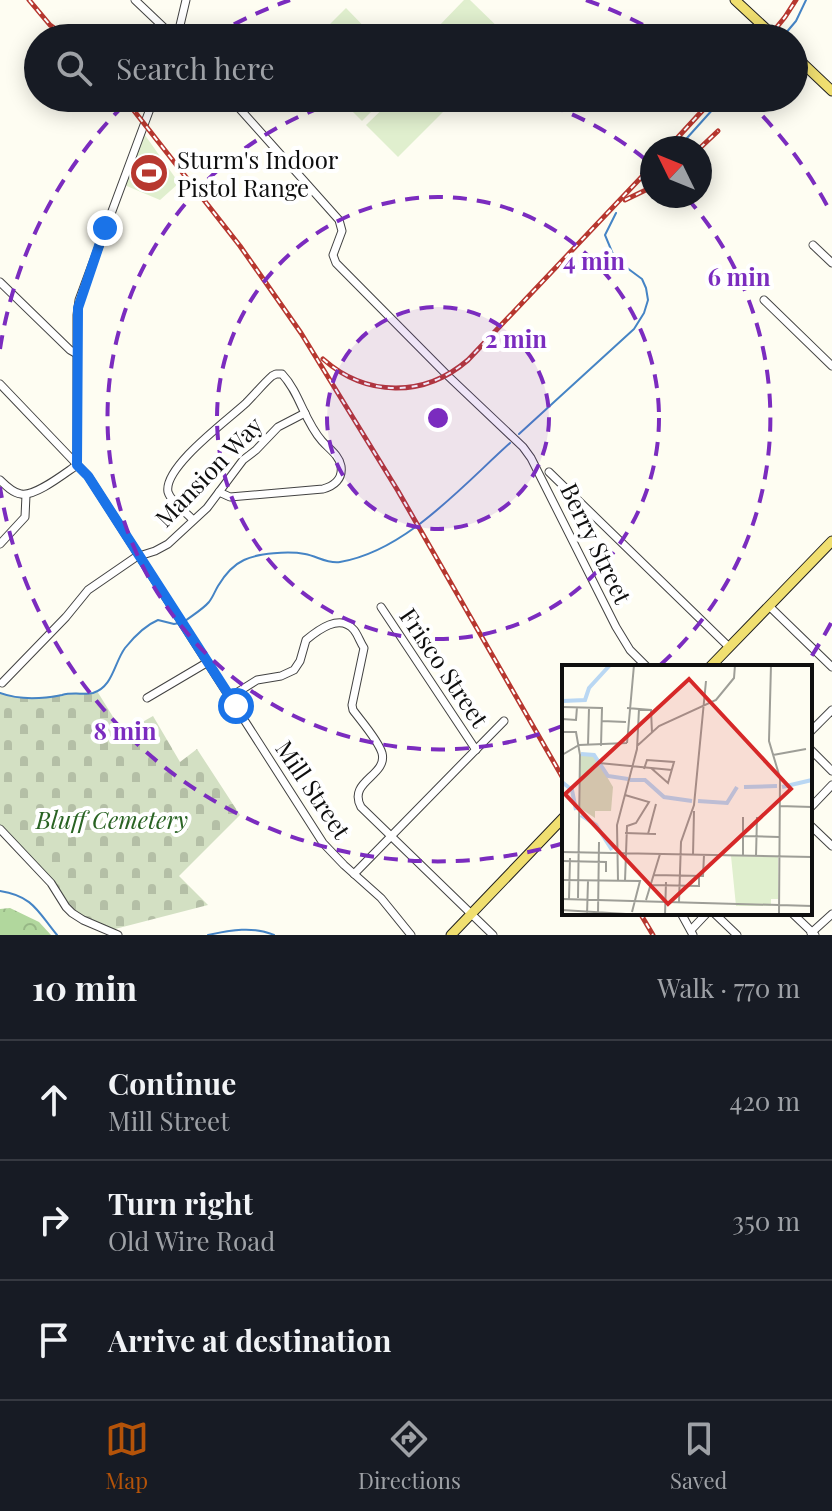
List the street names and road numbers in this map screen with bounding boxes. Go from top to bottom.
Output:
street label: Mansion Way [147,409,269,533]
street label: Berry Street [554,477,640,609]
street label: Frisco Street [393,601,497,733]
street label: Mill Street [269,734,359,845]

